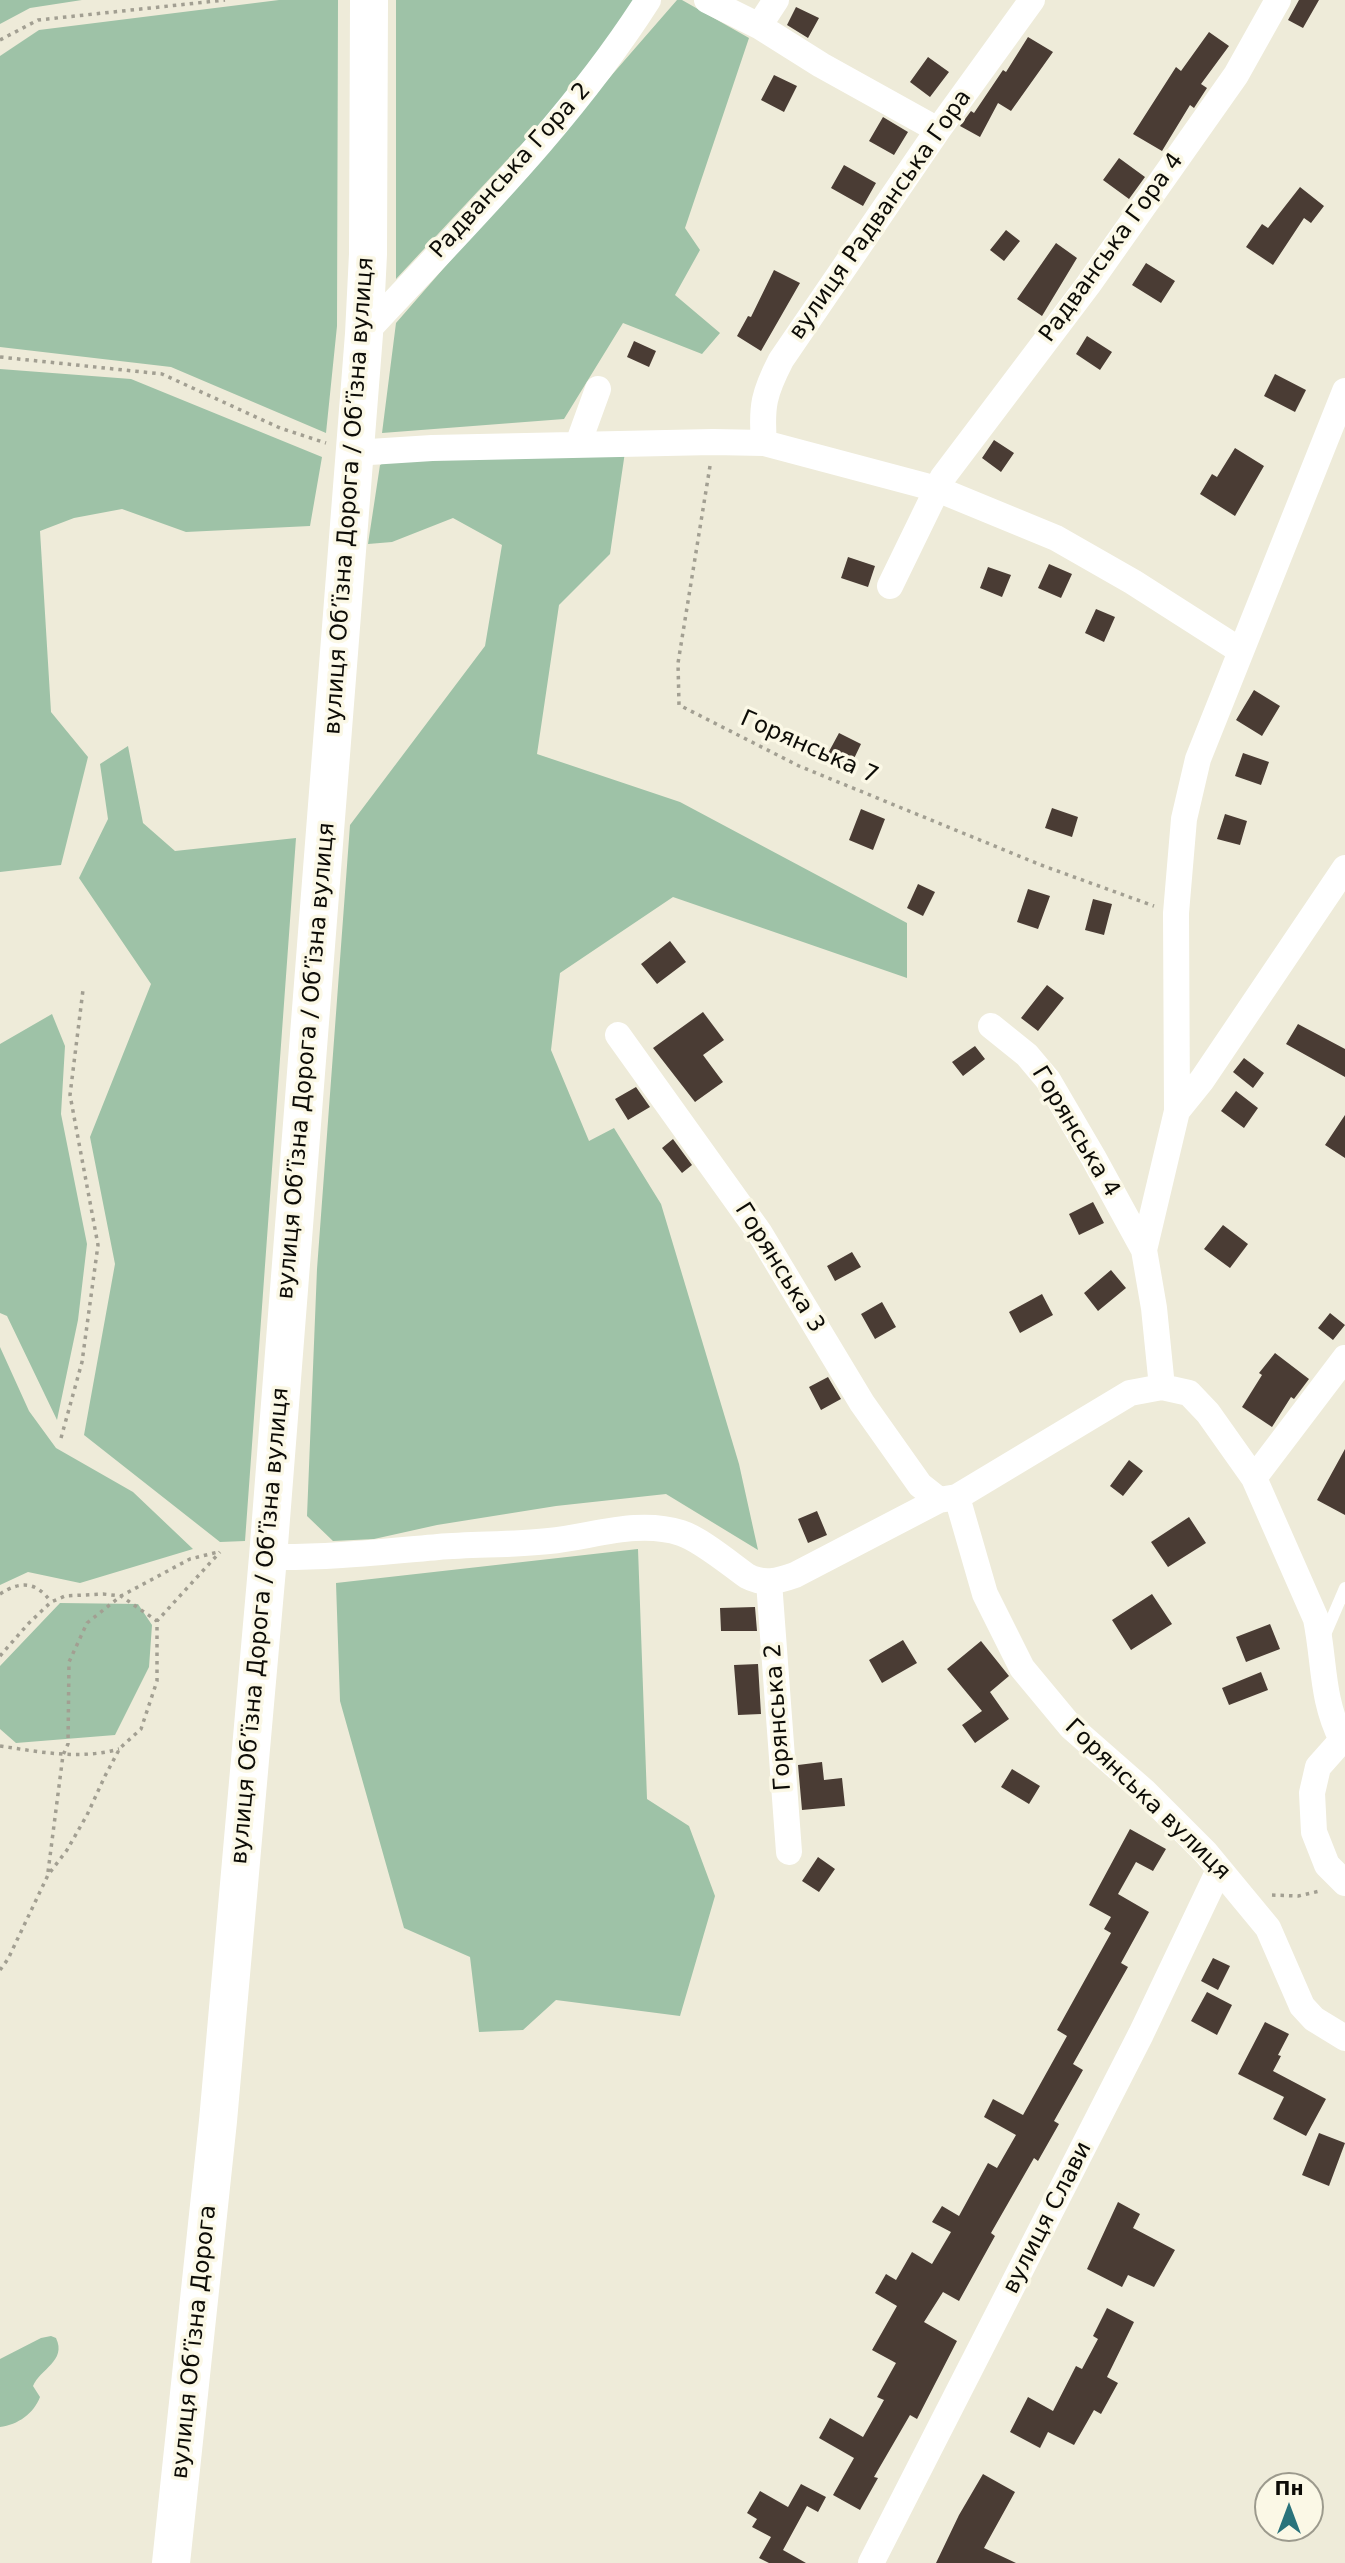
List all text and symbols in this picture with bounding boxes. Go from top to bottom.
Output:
street label: Радванська Гора 2 [425,77,597,265]
street label: вулиця Радванська Гора [784,85,978,345]
street label: Радванська Гора 4 [1034,148,1190,348]
street label: вулиця Обʼїзна Дорога / Обʼїзна вулиця [320,256,380,736]
street label: Горянська 7 [736,705,882,791]
street label: вулиця Обʼїзна Дорога / Обʼїзна вулиця [272,821,342,1301]
street label: Горянська 4 [1025,1062,1125,1202]
street label: Горянська 3 [728,1198,830,1338]
street label: вулиця Обʼїзна Дорога / Обʼїзна вулиця [226,1386,296,1866]
street label: Горянська 2 [760,1642,798,1792]
street label: Горянська вулиця [1059,1714,1235,1886]
street label: вулиця Слави [998,2137,1098,2299]
street label: вулиця Обʼїзна Дорога [167,2204,223,2480]
north arrow [1254,2472,1324,2542]
text: Пн [1274,2477,1304,2499]

